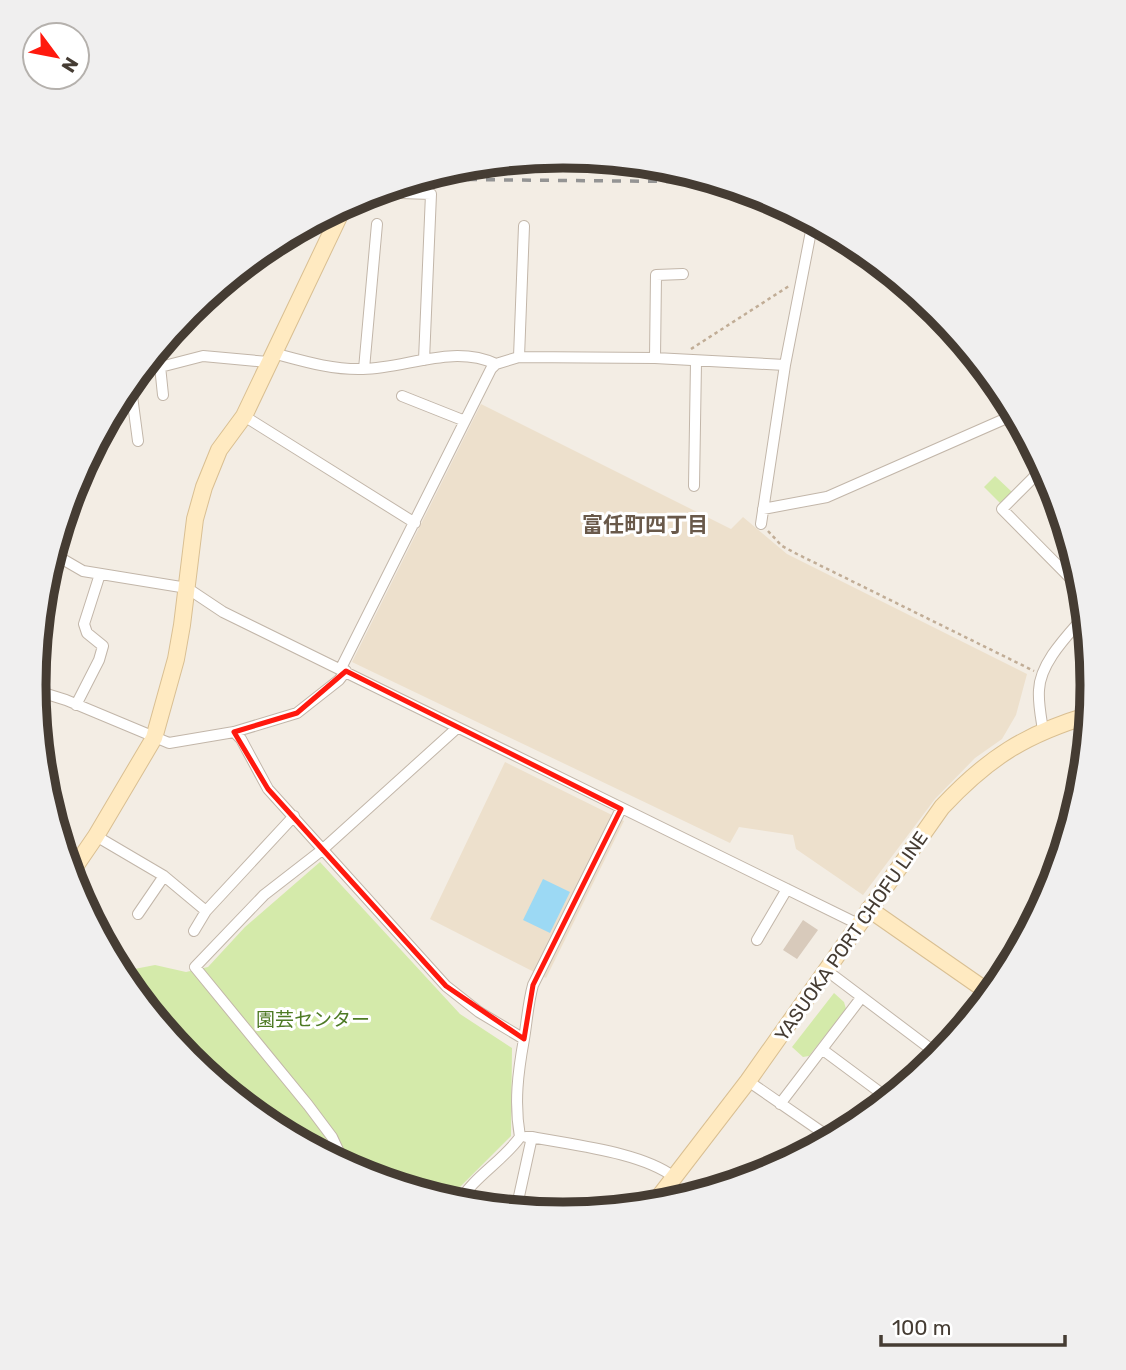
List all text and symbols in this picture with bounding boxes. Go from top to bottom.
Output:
north arrow [21,21,91,91]
text: N [57,53,83,77]
district label: 富任町四丁目 [582,512,708,537]
street label: YASUOKA PORT CHOFU LINE [770,827,933,1046]
park label: 園芸センター [256,1008,370,1031]
scale bar [881,1304,1065,1348]
text: 100 m [892,1315,951,1340]

